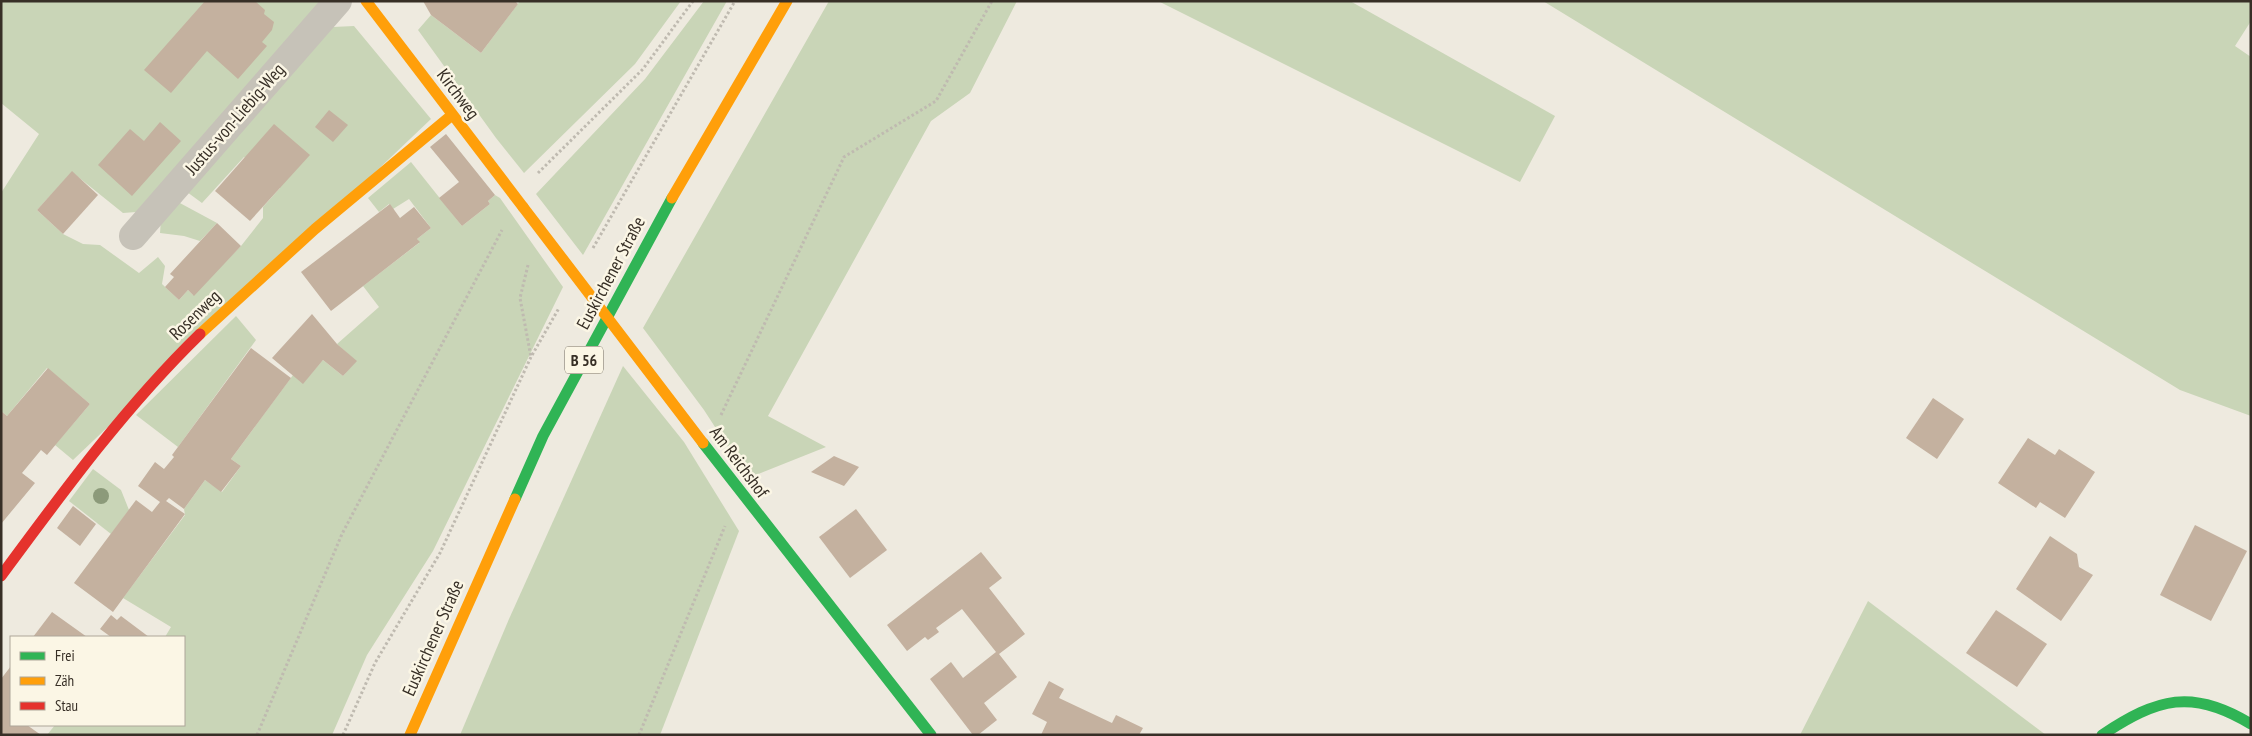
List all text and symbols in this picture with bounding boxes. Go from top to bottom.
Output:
street label: Justus-von-Liebig-Weg [179,58,289,180]
street label: Kirchweg [432,64,485,124]
street label: Euskirchener Straße [571,212,650,333]
street label: Rosenweg [164,285,225,345]
road number: B 56 [565,346,603,374]
street label: Am Reichshof [705,421,775,503]
street label: Euskirchener Straße [397,576,468,699]
legend [10,636,185,726]
text: Frei [55,646,75,665]
text: Zäh [55,671,74,690]
text: Stau [55,696,78,715]

